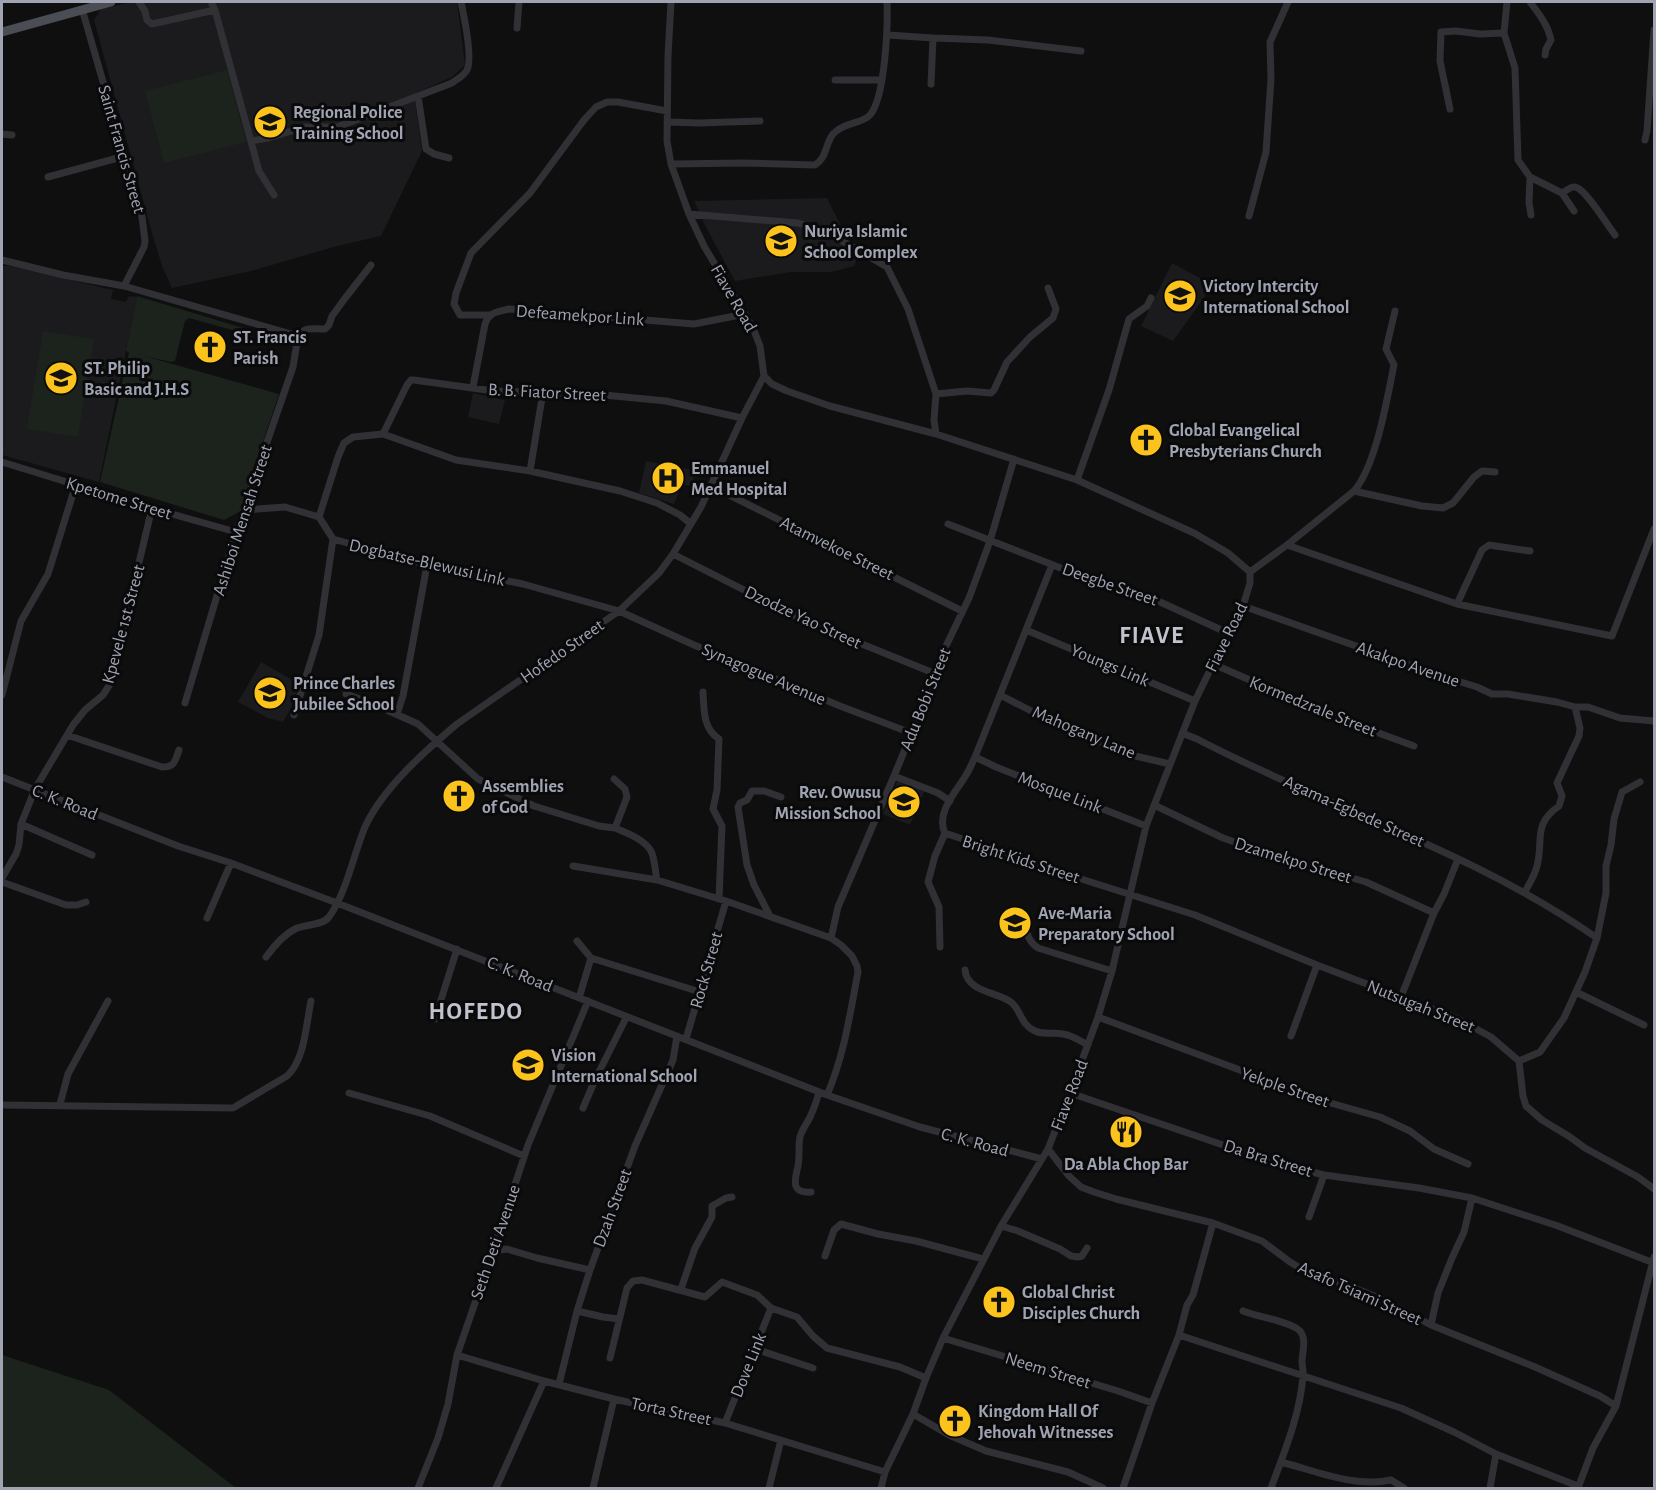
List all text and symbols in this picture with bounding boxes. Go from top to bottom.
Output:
street label: Saint Francis Street [94,83,148,216]
school or university icon: Regional Police Training School [252,104,288,140]
place label: Regional Police Training School [293,104,404,143]
school or university icon: Nuriya Islamic School Complex [763,223,799,259]
place label: Nuriya Islamic School Complex [804,223,918,262]
street label: Fiave Road [707,262,760,335]
school or university icon: Victory Intercity International School [1162,278,1198,314]
place label: Victory Intercity International School [1203,278,1349,317]
street label: Defeamekpor Link [515,303,645,330]
church icon: ST. Francis Parish [192,329,228,365]
place label: ST. Francis Parish [233,329,307,368]
school or university icon: ST. Philip Basic and J.H.S [43,360,79,396]
place label: ST. Philip Basic and J.H.S [84,360,189,399]
street label: B. B. Fiator Street [488,381,607,405]
church icon: Global Evangelical Presbyterians Church [1128,422,1164,458]
place label: Global Evangelical Presbyterians Church [1169,422,1322,461]
street label: Ashiboi Mensah Street [210,442,276,598]
hospital icon: Emmanuel Med Hospital [650,460,686,496]
place label: Emmanuel Med Hospital [691,460,787,499]
street label: Kpetome Street [64,474,174,524]
street label: Atamvekoe Street [777,514,896,584]
street label: Dogbatse-Blewusi Link [347,536,507,590]
street label: Deegbe Street [1060,560,1160,610]
street label: Kpevele 1st Street [99,563,149,686]
street label: Dzodze Yao Street [742,583,864,653]
street label: Fiave Road [1202,600,1251,675]
street label: Hofedo Street [518,616,608,687]
district label: FIAVE [1119,624,1185,648]
street label: Akakpo Avenue [1354,639,1462,691]
street label: Synagogue Avenue [699,641,828,709]
street label: Youngs Link [1068,641,1152,691]
street label: Adu Bobi Street [897,645,955,753]
street label: Kormedzrale Street [1246,673,1379,741]
school or university icon: Prince Charles Jubilee School [252,675,288,711]
place label: Prince Charles Jubilee School [293,675,395,714]
street label: Mahogany Lane [1029,703,1138,763]
street label: Mosque Link [1015,769,1105,817]
street label: Agama-Egbede Street [1281,773,1427,851]
church icon: Assemblies of God [441,778,477,814]
place label: Assemblies of God [482,778,564,817]
street label: C. K. Road [29,782,100,824]
place label: Rev. Owusu Mission School [775,784,882,823]
school or university icon: Rev. Owusu Mission School [886,784,922,820]
street label: Bright Kids Street [960,833,1082,887]
street label: Dzamekpo Street [1232,835,1354,887]
school or university icon: Ave-Maria Preparatory School [997,905,1033,941]
place label: Ave-Maria Preparatory School [1038,905,1175,944]
street label: Rock Street [687,930,727,1011]
street label: C. K. Road [484,954,555,996]
street label: Nutsugah Street [1364,977,1477,1037]
district label: HOFEDO [428,1000,524,1024]
school or university icon: Vision International School [510,1047,546,1083]
place label: Vision International School [551,1047,697,1086]
street label: Fiave Road [1048,1057,1092,1133]
street label: Yekple Street [1238,1064,1331,1112]
restaurant icon: Da Abla Chop Bar [1108,1114,1144,1150]
street label: C. K. Road [939,1125,1010,1161]
street label: Da Bra Street [1221,1137,1314,1181]
place label: Da Abla Chop Bar [1064,1156,1189,1174]
street label: Dzah Street [590,1166,636,1250]
street label: Seth Deti Avenue [468,1183,524,1302]
street label: Asafo Tsiami Street [1295,1259,1424,1329]
church icon: Global Christ Disciples Church [981,1284,1017,1320]
place label: Global Christ Disciples Church [1022,1284,1140,1323]
street label: Dove Link [728,1330,770,1400]
street label: Neem Street [1003,1349,1093,1393]
street label: Torta Street [629,1395,713,1429]
church icon: Kingdom Hall Of Jehovah Witnesses [937,1403,973,1439]
place label: Kingdom Hall Of Jehovah Witnesses [978,1403,1113,1442]

